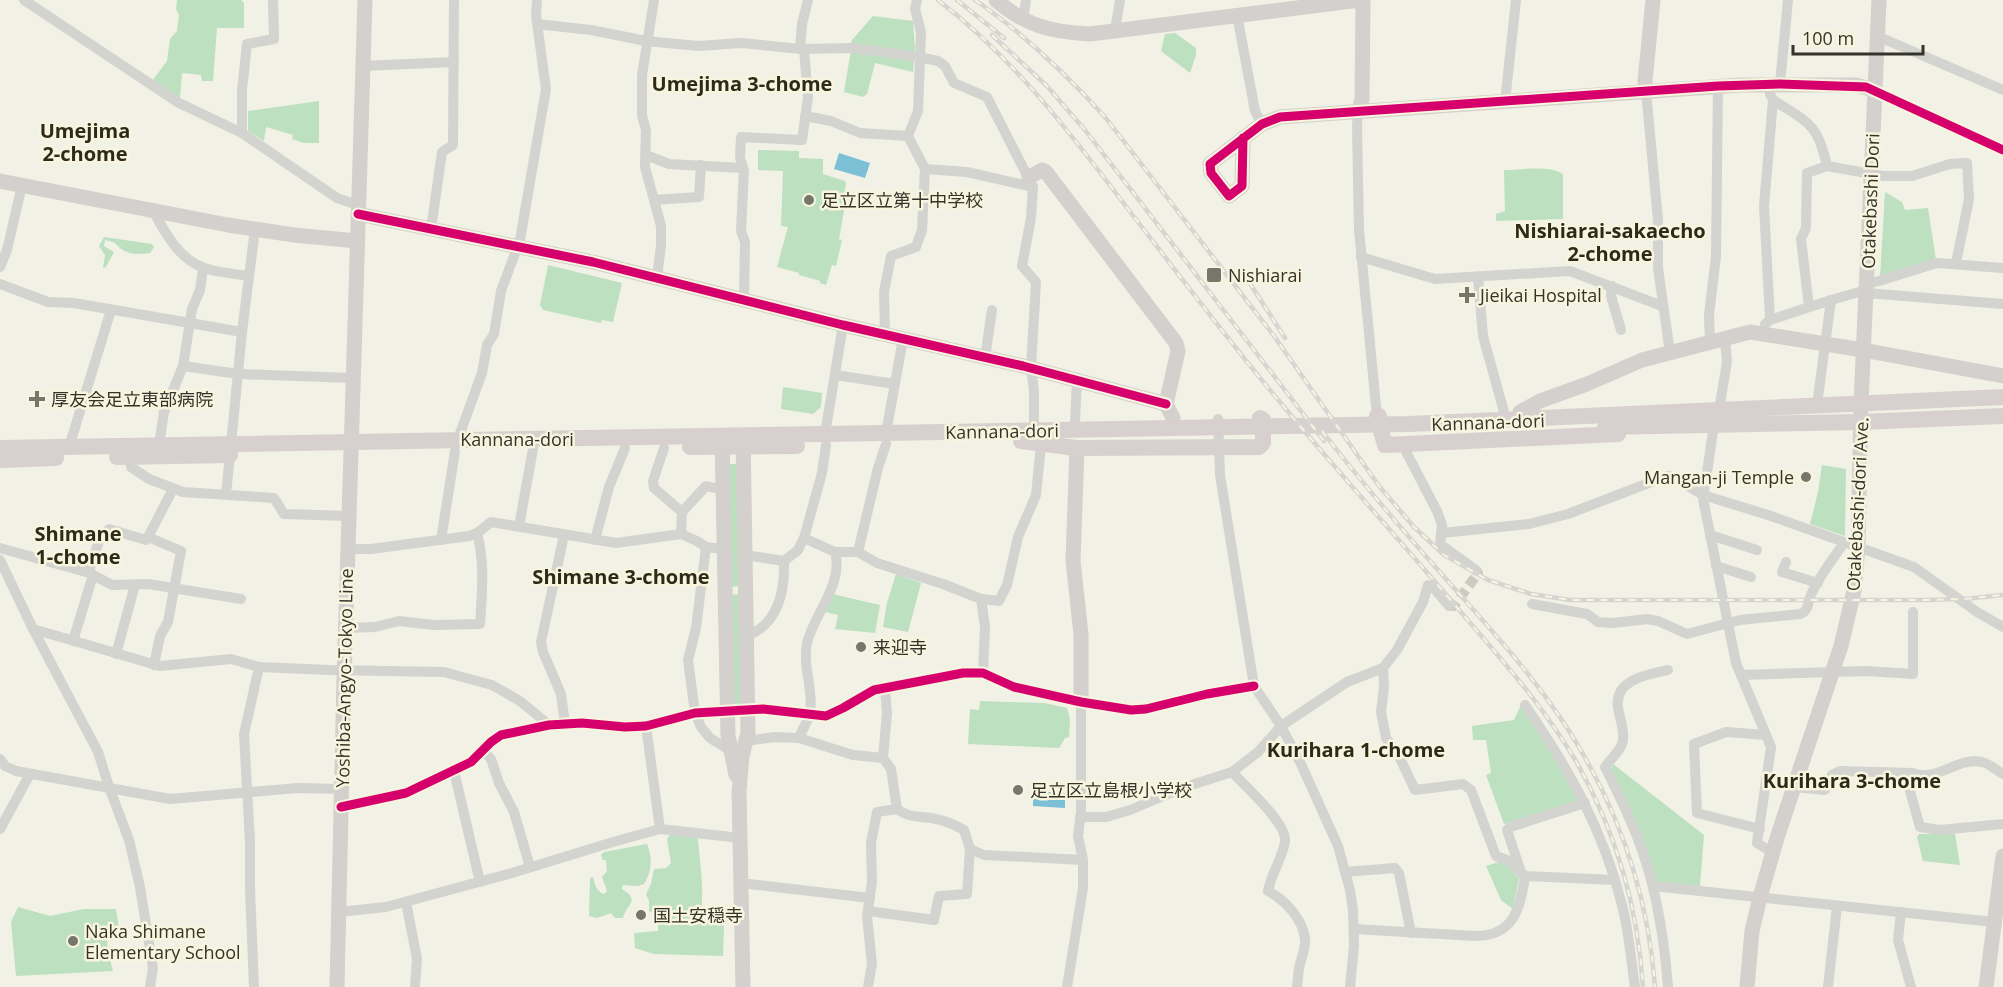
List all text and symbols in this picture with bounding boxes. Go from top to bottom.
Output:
scale bar [1793,18,1924,56]
text: 100 m [1802,26,1854,50]
district label: Umejima 3-chome [652,70,832,97]
district label: Umejima 2-chome [40,117,130,167]
street label: Otakebashi Dori [1856,133,1884,269]
place label: 足立区立第十中学校 [821,188,983,212]
marker: 足立区立第十中学校 [802,193,816,207]
district label: Nishiarai-sakaecho 2-chome [1514,217,1706,267]
place label: Nishiarai [1228,263,1302,287]
marker: Nishiarai [1205,266,1223,284]
place label: Jieikai Hospital [1478,283,1602,307]
marker: Jieikai Hospital [1458,286,1476,304]
place label: 厚友会足立東部病院 [51,387,213,411]
marker: 厚友会足立東部病院 [28,390,46,408]
street label: Kannana-dori [1431,408,1545,436]
street label: Otakebashi-dori Ave. [1840,416,1874,592]
street label: Kannana-dori [945,418,1059,444]
street label: Kannana-dori [460,427,574,451]
place label: Mangan-ji Temple [1644,465,1794,489]
marker: Mangan-ji Temple [1799,470,1813,484]
district label: Shimane 1-chome [35,520,121,570]
district label: Shimane 3-chome [532,563,710,590]
street label: Yoshiba-Angyo-Tokyo Line [330,568,358,788]
place label: 来迎寺 [873,635,927,659]
marker: 来迎寺 [854,640,868,654]
district label: Kurihara 1-chome [1267,736,1445,763]
district label: Kurihara 3-chome [1763,767,1941,794]
place label: 足立区立島根小学校 [1030,778,1192,802]
marker: 足立区立島根小学校 [1011,783,1025,797]
place label: 国土安穏寺 [653,903,743,927]
marker: 国土安穏寺 [634,908,648,922]
place label: Naka Shimane Elementary School [85,919,241,964]
marker: Naka Shimane Elementary School [66,934,80,948]

